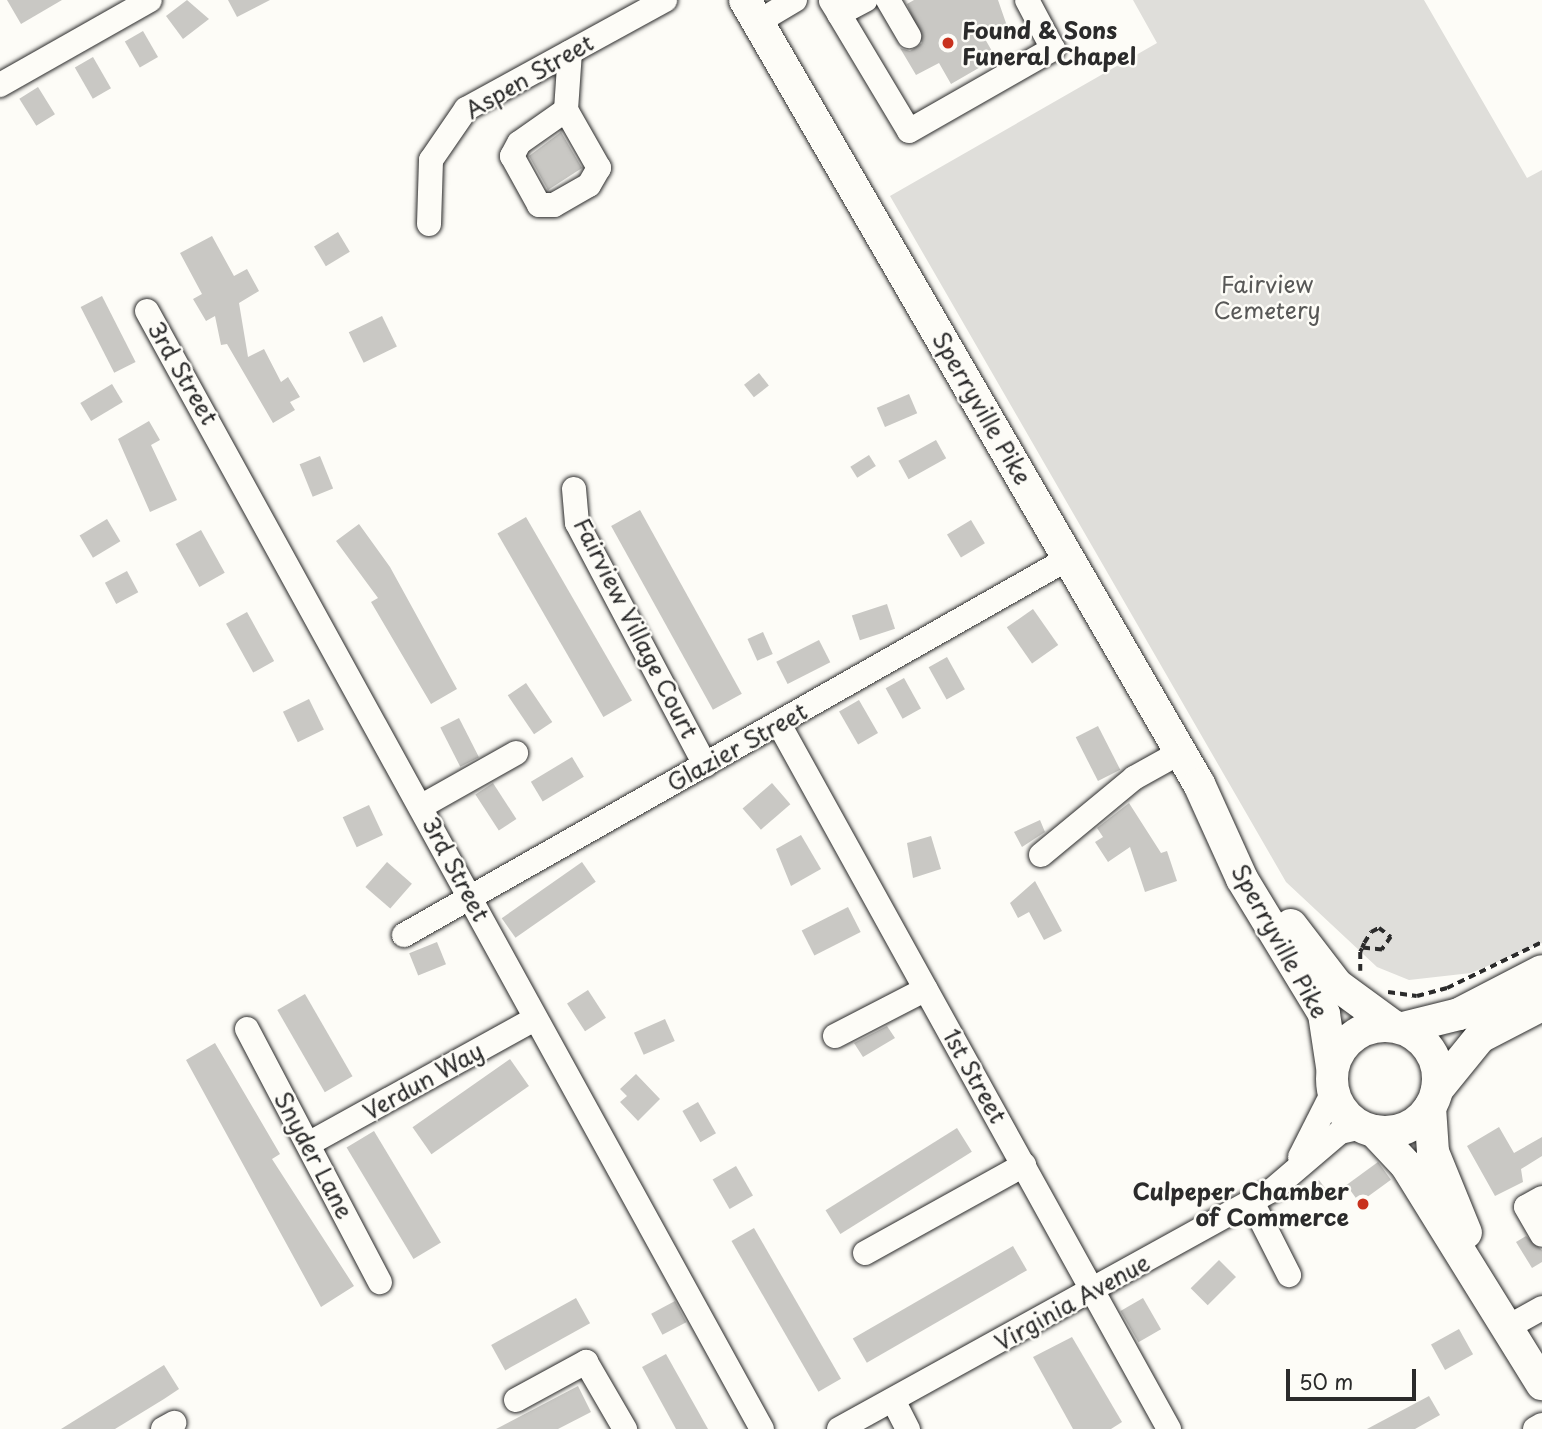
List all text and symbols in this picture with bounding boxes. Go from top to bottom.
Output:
place label: Found & Sons Funeral Chapel [962,16,1137,70]
street label: Aspen Street [459,28,599,124]
marker: Found & Sons Funeral Chapel [940,35,956,51]
park label: Fairview Cemetery [1213,270,1321,324]
street label: 3rd Street [142,316,224,430]
street label: Sperryville Pike [927,326,1037,490]
street label: Fairview Village Court [568,513,704,743]
street label: Glazier Street [662,697,812,797]
street label: 3rd Street [417,812,495,926]
street label: Sperryville Pike [1226,859,1334,1023]
street label: 1st Street [937,1023,1013,1129]
street label: Verdun Way [358,1037,488,1125]
street label: Snyder Lane [269,1087,359,1223]
place label: Culpeper Chamber of Commerce [1131,1177,1349,1231]
marker: Culpeper Chamber of Commerce [1355,1196,1371,1212]
street label: Virginia Avenue [990,1248,1154,1356]
scale bar [1290,1356,1420,1400]
text: 50 m [1299,1365,1353,1397]

